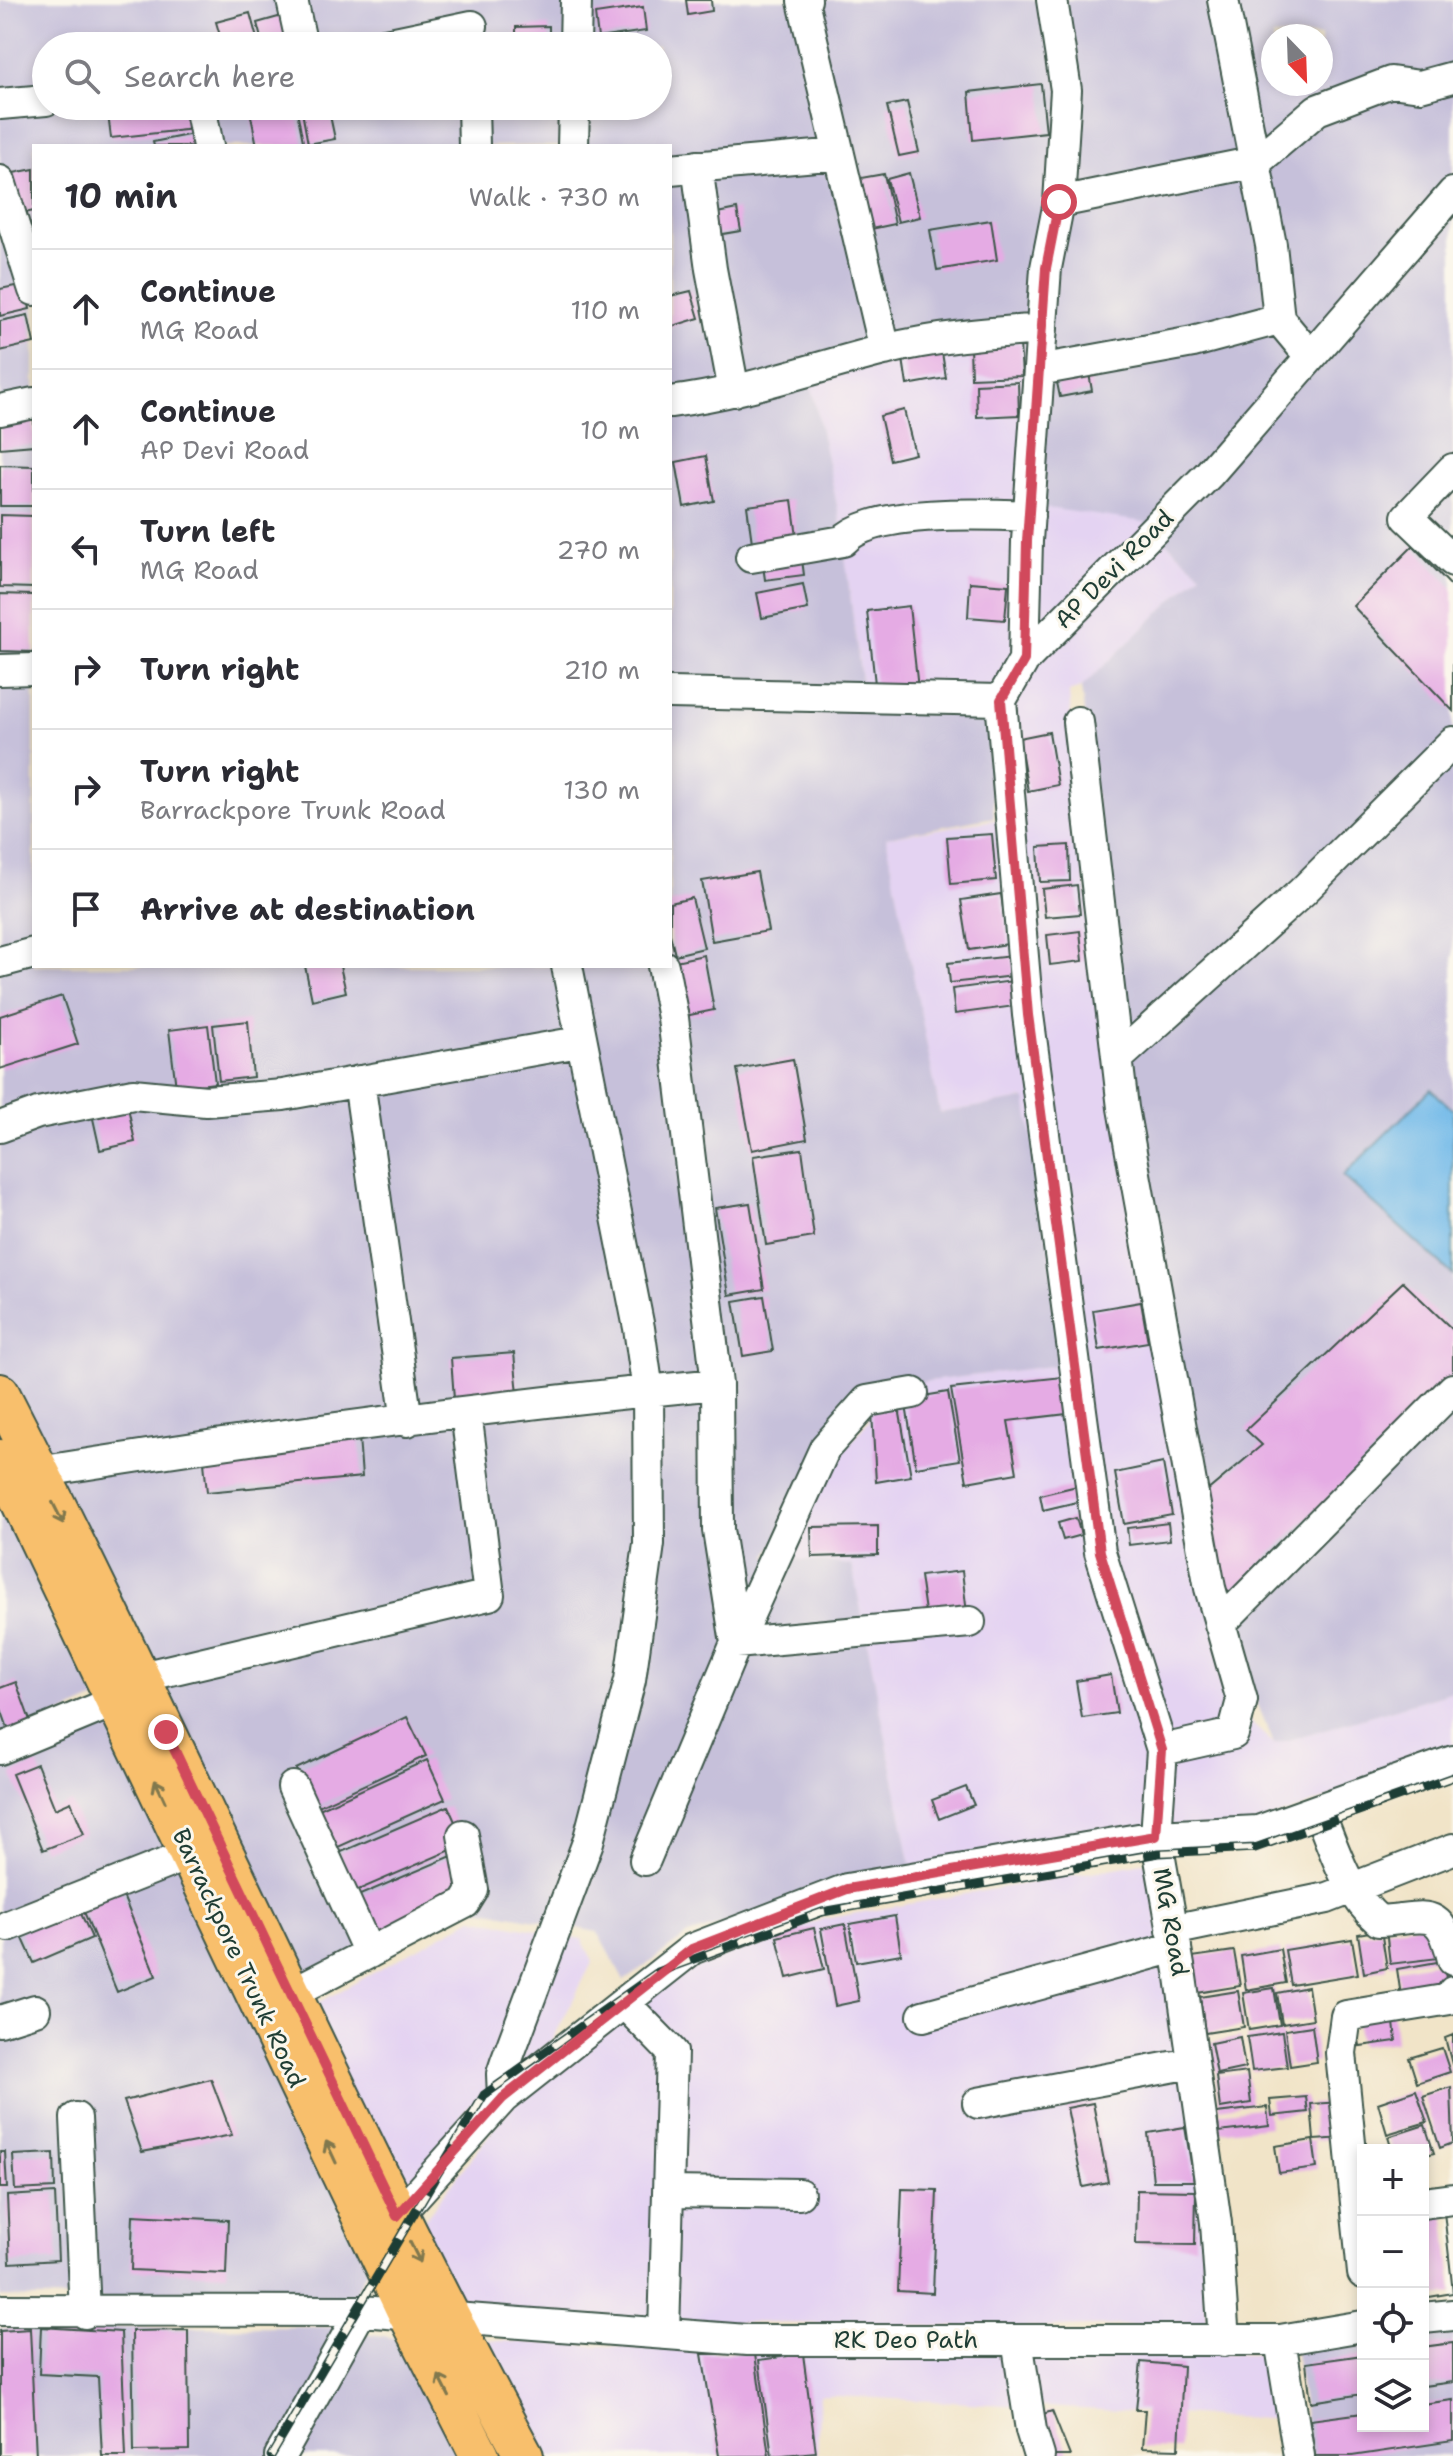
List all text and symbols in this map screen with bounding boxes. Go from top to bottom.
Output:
north arrow [1261,24,1333,96]
search box [32,32,672,120]
icon: search [60,54,104,98]
text: Search here [124,56,295,97]
text: 10 min [64,173,178,219]
text: Walk · 730 m [469,179,640,214]
route start [1041,184,1077,220]
text: Continue [140,271,276,312]
icon: ahead [64,287,108,331]
text: 110 m [570,292,640,327]
text: MG Road [140,312,259,347]
text: Continue [140,391,276,432]
icon: ahead [64,407,108,451]
text: 10 m [580,412,640,447]
text: AP Devi Road [140,432,309,467]
street label: AP Devi Road [1047,502,1181,636]
text: Turn left [140,511,275,552]
icon: left [64,527,108,571]
text: 270 m [557,532,640,567]
text: MG Road [140,552,259,587]
icon: right [64,647,108,691]
text: Turn right [140,649,299,690]
text: 210 m [563,652,640,687]
text: Turn right [140,751,299,792]
icon: right [64,767,108,811]
text: 130 m [563,772,640,807]
text: Barrackpore Trunk Road [140,792,446,827]
icon: arrive [64,887,108,931]
text: Arrive at destination [140,889,475,930]
one-way arrow [51,1501,67,1525]
route end [148,1714,184,1750]
one-way arrow [152,1779,167,1803]
street label: Barrackpore Trunk Road [165,1823,313,2093]
street label: MG Road [1146,1865,1196,1979]
one-way arrow [323,2141,338,2165]
map controls [1357,2144,1429,2432]
button: + [1357,2144,1429,2216]
button: − [1357,2216,1429,2288]
one-way arrow [408,2239,423,2263]
button: locate [1357,2288,1429,2360]
street label: RK Deo Path [834,2324,978,2356]
button: layers [1357,2360,1429,2432]
one-way arrow [436,2375,452,2399]

